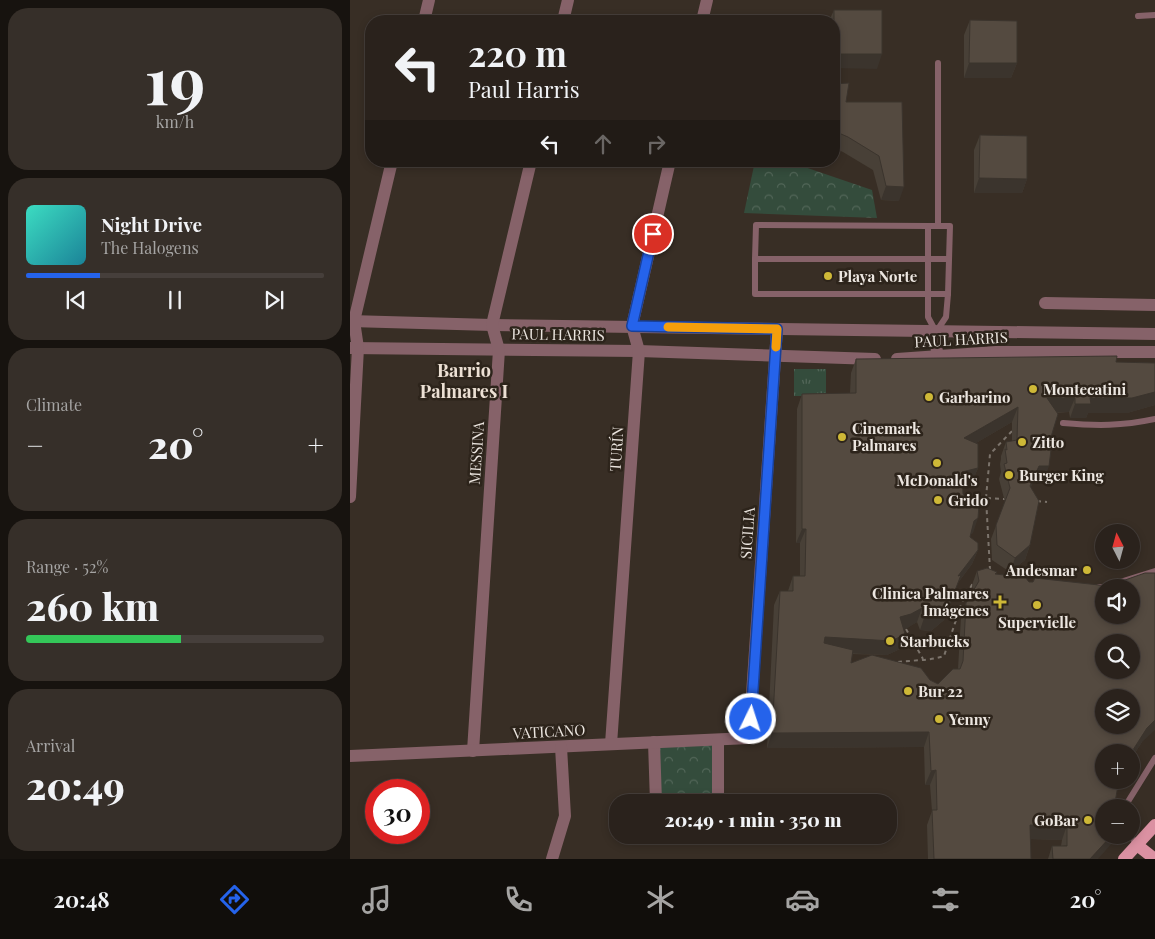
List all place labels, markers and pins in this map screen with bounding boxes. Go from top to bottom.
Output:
pin [632,213,674,255]
place label: Playa Norte [838,266,918,286]
marker: Playa Norte [822,270,834,282]
place label: Montecatini [1043,379,1127,399]
marker: Montecatini [1027,383,1039,395]
place label: Garbarino [939,387,1010,407]
marker: Garbarino [923,391,935,403]
place label: Cinemark Palmares [852,418,921,455]
marker: Cinemark Palmares [836,431,848,443]
place label: Zitto [1032,432,1064,452]
marker: Zitto [1016,436,1028,448]
marker: McDonald's [931,457,943,469]
place label: Burger King [1019,465,1104,485]
marker: Burger King [1003,469,1015,481]
place label: McDonald's [896,470,978,490]
place label: Grido [948,490,988,510]
marker: Grido [932,494,944,506]
place label: Andesmar [1005,560,1077,580]
marker: Andesmar [1081,564,1093,576]
place label: Clinica Palmares Imágenes [872,583,989,620]
marker: Clinica Palmares Imágenes [993,595,1007,609]
marker: Supervielle [1031,599,1043,611]
place label: Supervielle [998,612,1076,632]
place label: Starbucks [900,631,970,651]
marker: Starbucks [884,635,896,647]
place label: Bur 22 [918,681,963,701]
marker: Bur 22 [902,685,914,697]
place label: Yenny [948,709,991,729]
marker: Yenny [933,713,945,725]
place label: GoBar [1034,810,1078,830]
marker: GoBar [1082,814,1094,826]

